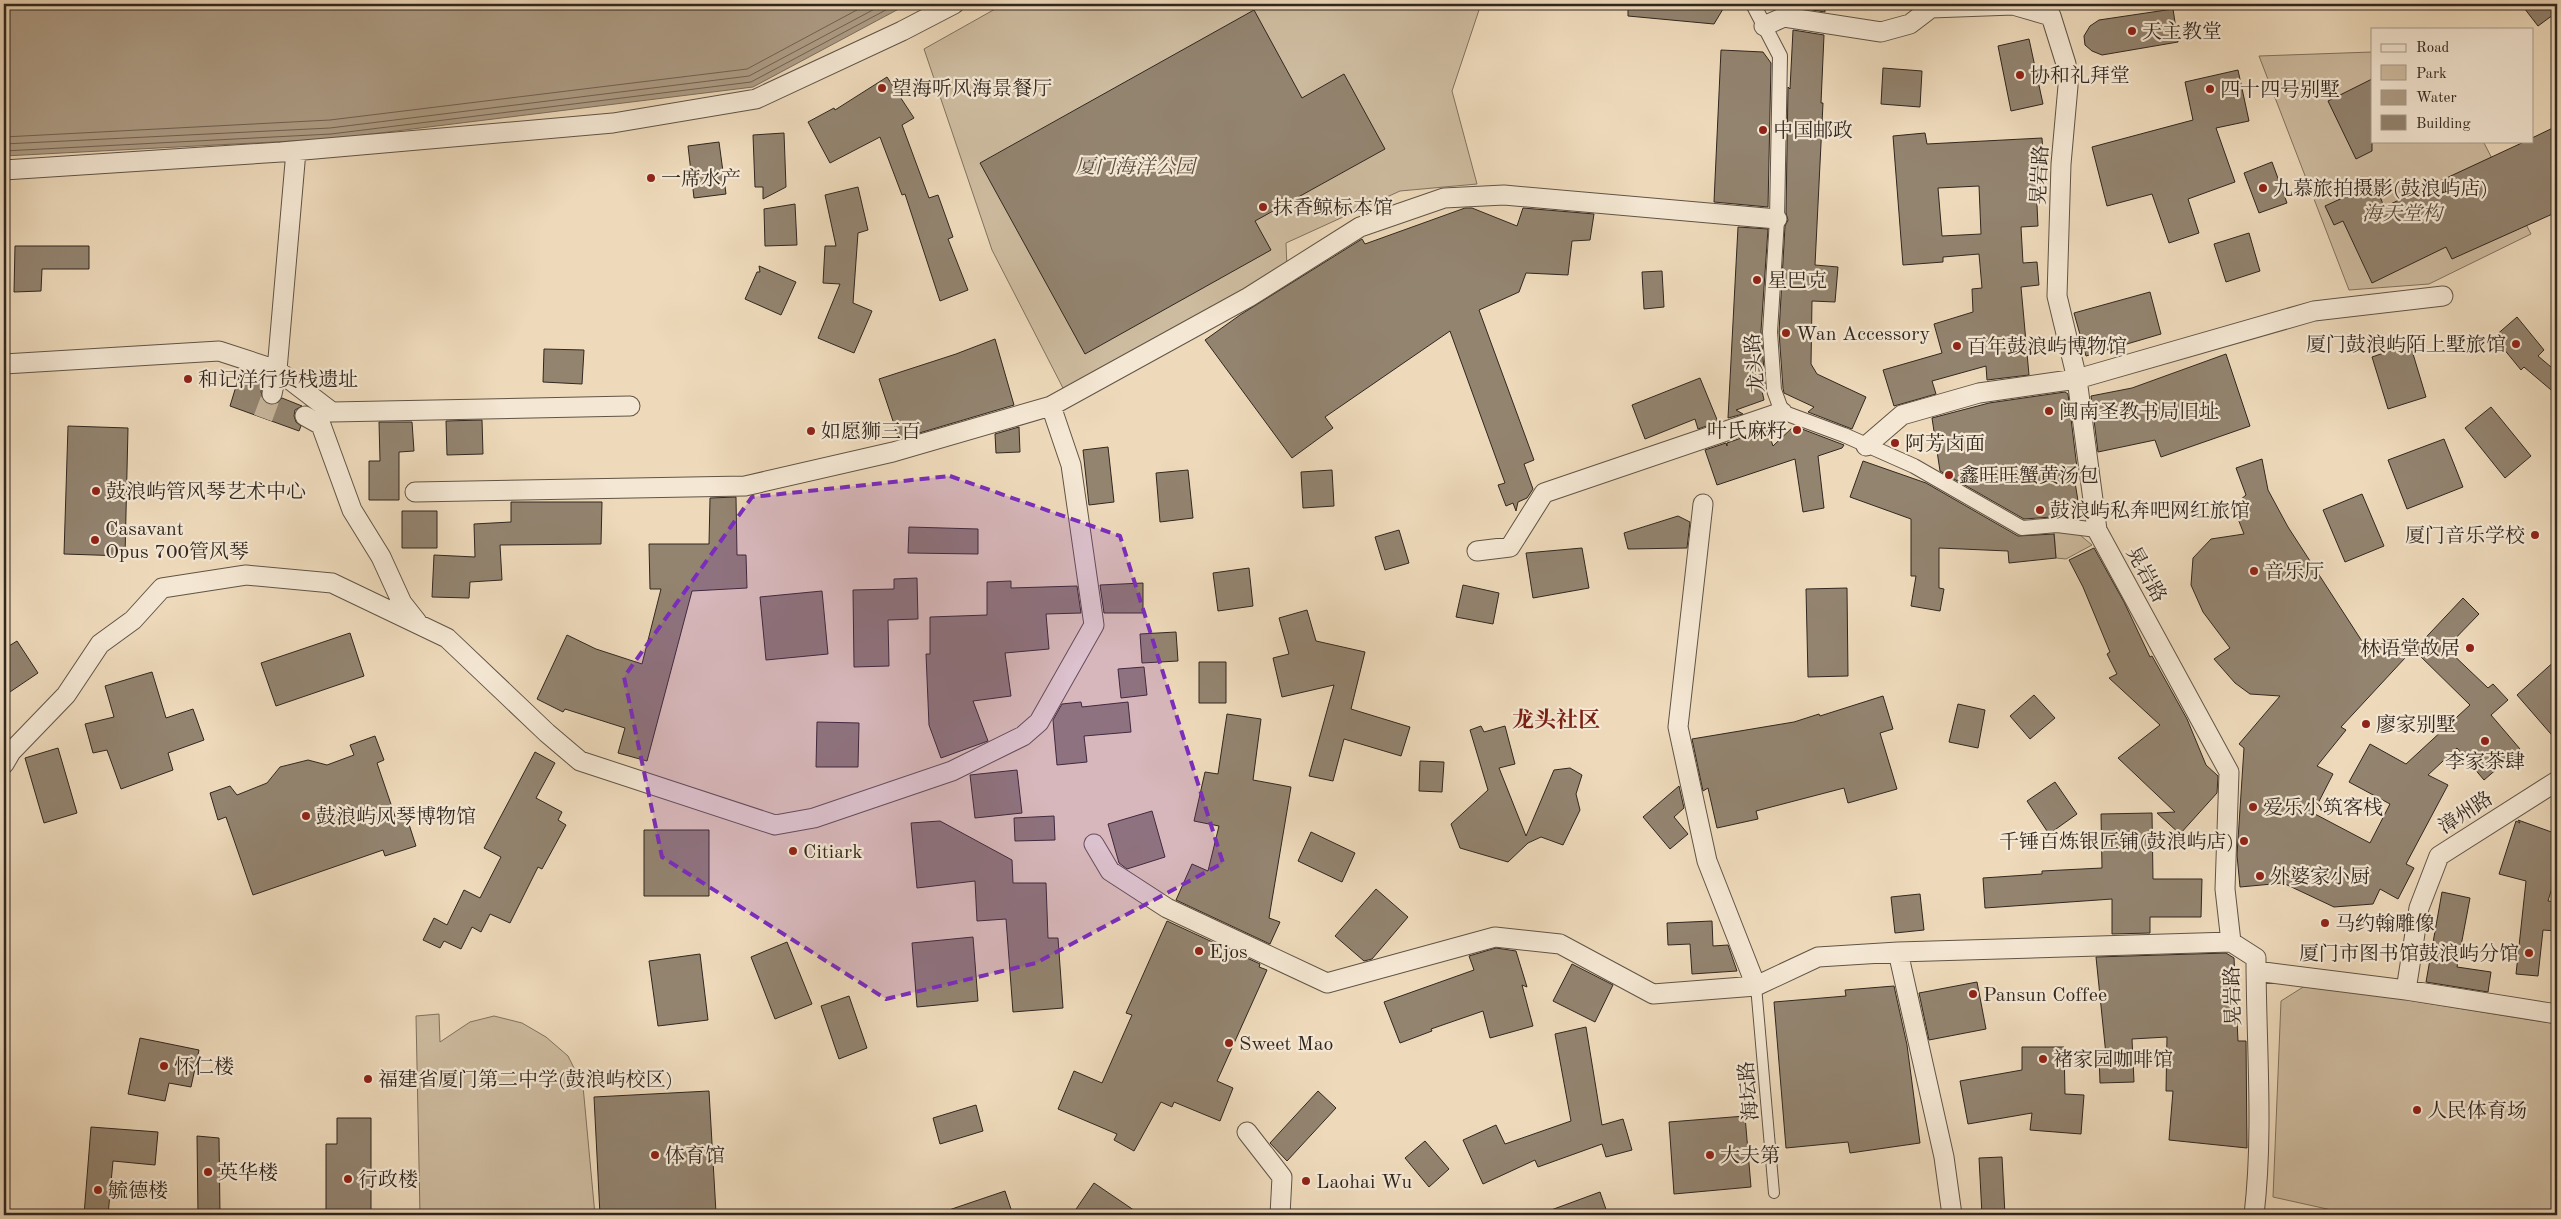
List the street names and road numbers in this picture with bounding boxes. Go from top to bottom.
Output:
street label: 晃岩路 [2027,145,2053,206]
street label: 龙头路 [1741,332,1769,394]
street label: 晃岩路 [2122,543,2170,606]
street label: 漳州路 [2434,786,2497,838]
street label: 晃岩路 [2221,966,2245,1026]
street label: 海坛路 [1735,1060,1763,1122]

